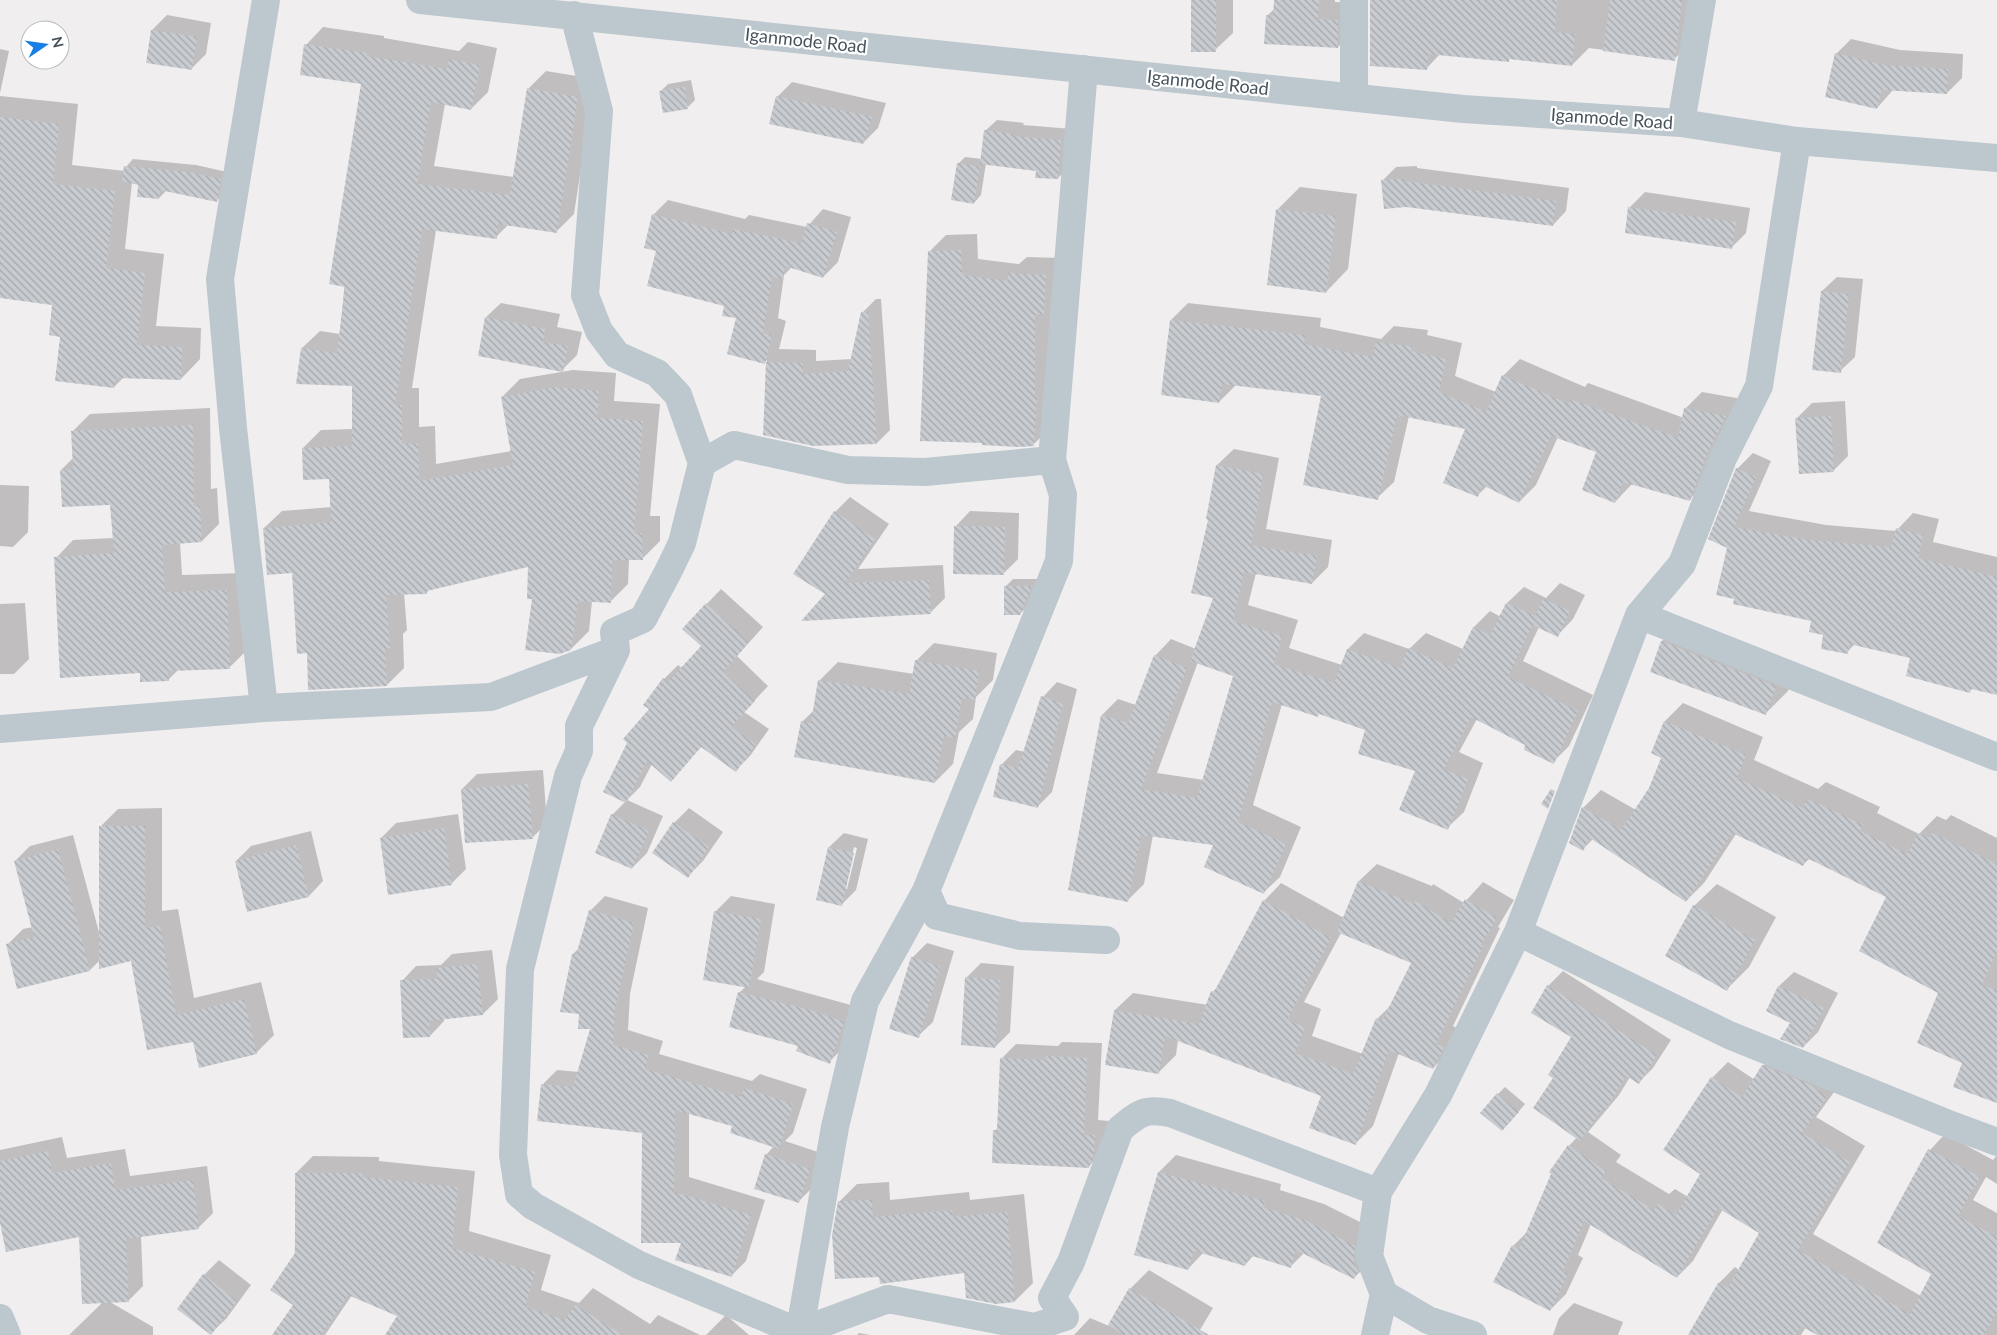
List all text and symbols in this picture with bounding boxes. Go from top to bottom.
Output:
north arrow [20,20,70,70]
street label: Iganmode Road [744,23,868,57]
text: N [49,35,68,49]
street label: Iganmode Road [1146,65,1270,99]
street label: Iganmode Road [1550,103,1674,133]

